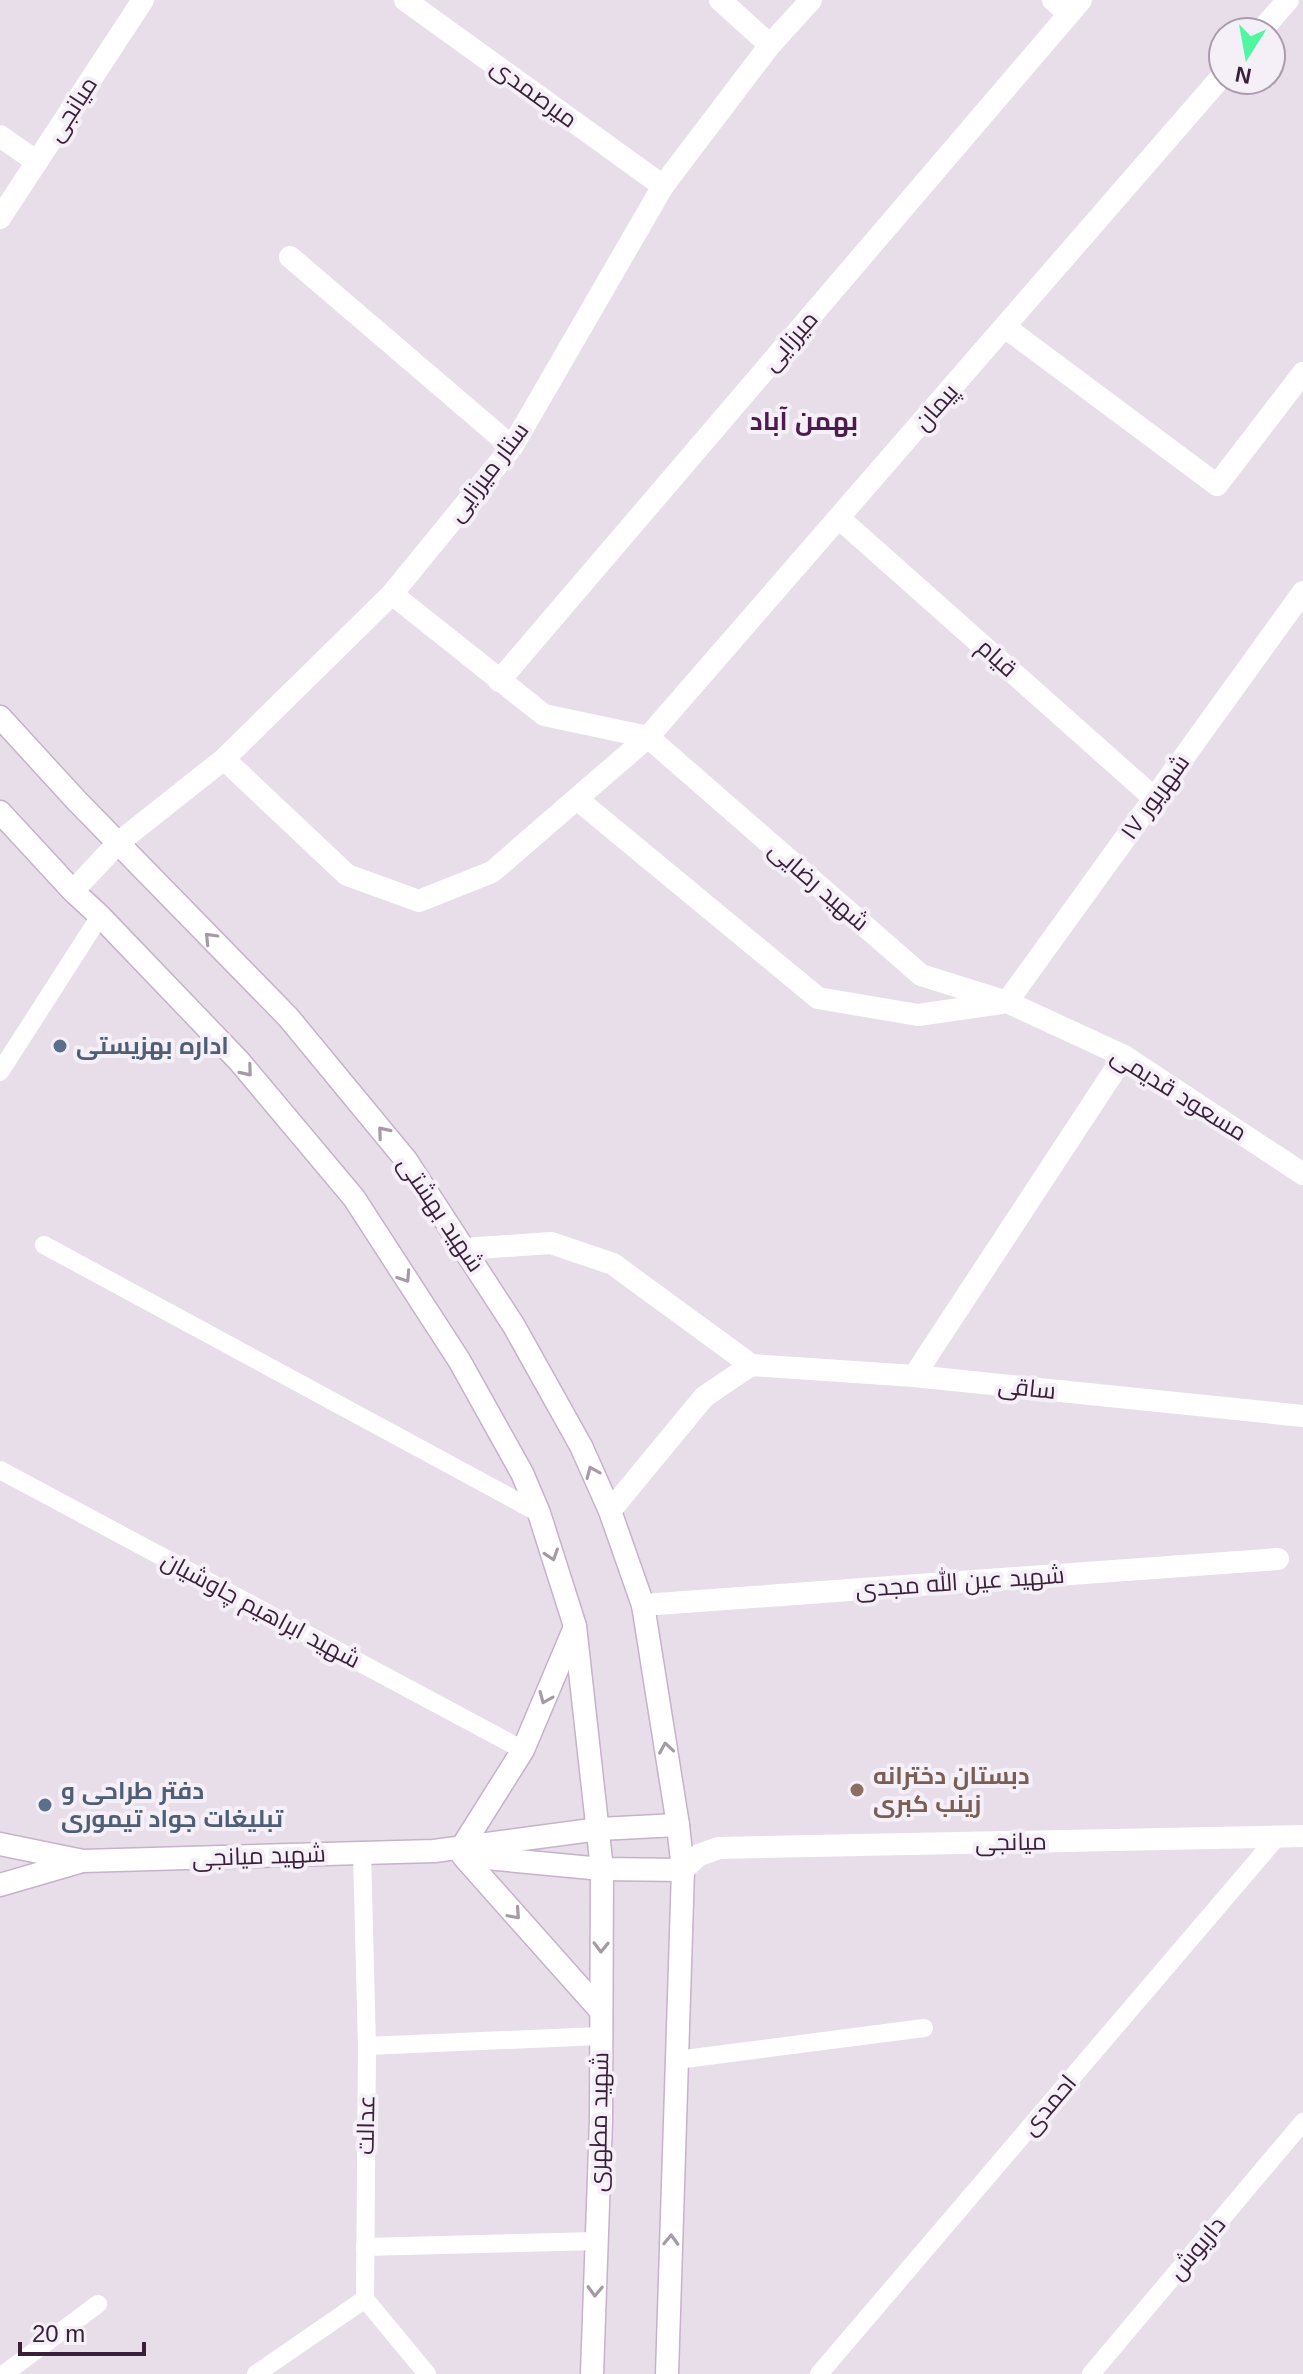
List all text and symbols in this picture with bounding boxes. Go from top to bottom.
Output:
north arrow [1207,16,1287,96]
street label: میرصمدی [485,52,583,134]
text: N [1233,61,1253,89]
street label: میانجی [41,71,103,147]
street label: میرزایی [756,305,824,377]
street label: پیمان [908,377,966,437]
district label: بهمن آباد [750,406,858,437]
street label: ستار میرزایی [442,417,534,527]
street label: قیام [970,633,1023,685]
street label: ۱۷ شهریور [1115,749,1195,845]
street label: شهید رضایی [763,835,875,937]
one-way arrow [205,933,220,947]
place label: اداره بهزیستی [76,1032,229,1060]
marker: اداره بهزیستی [51,1037,69,1055]
street label: مسعود قدیمی [1106,1041,1252,1147]
one-way arrow [237,1061,252,1076]
one-way arrow [378,1127,393,1141]
street label: شهید بهشتی [392,1151,490,1277]
one-way arrow [396,1268,411,1282]
street label: ساقی [997,1371,1057,1405]
one-way arrow [586,1465,602,1480]
street label: شهید ابراهیم چاوشیان [156,1546,365,1676]
one-way arrow [543,1547,559,1561]
street label: شهید عین الله مجدی [854,1559,1066,1603]
one-way arrow [538,1690,555,1704]
one-way arrow [658,1741,675,1755]
place label: دبستان دخترانه زینب کبری [873,1762,1030,1818]
place label: دفتر طراحی و تبلیغات جواد تیموری [61,1777,284,1833]
marker: دبستان دخترانه زینب کبری [848,1781,866,1799]
marker: دفتر طراحی و تبلیغات جواد تیموری [36,1796,54,1814]
street label: میانجی [975,1827,1047,1857]
street label: شهید میانجی [192,1840,326,1872]
one-way arrow [505,1904,519,1919]
one-way arrow [592,1941,610,1954]
street label: شهید مطهری [584,2052,614,2192]
street label: احمدی [1016,2069,1082,2141]
street label: عدالت [351,2095,380,2155]
street label: داریوش [1163,2211,1231,2285]
one-way arrow [663,2233,680,2246]
one-way arrow [586,2285,603,2298]
scale bar [20,2306,144,2356]
text: 20 m [32,2320,85,2347]

